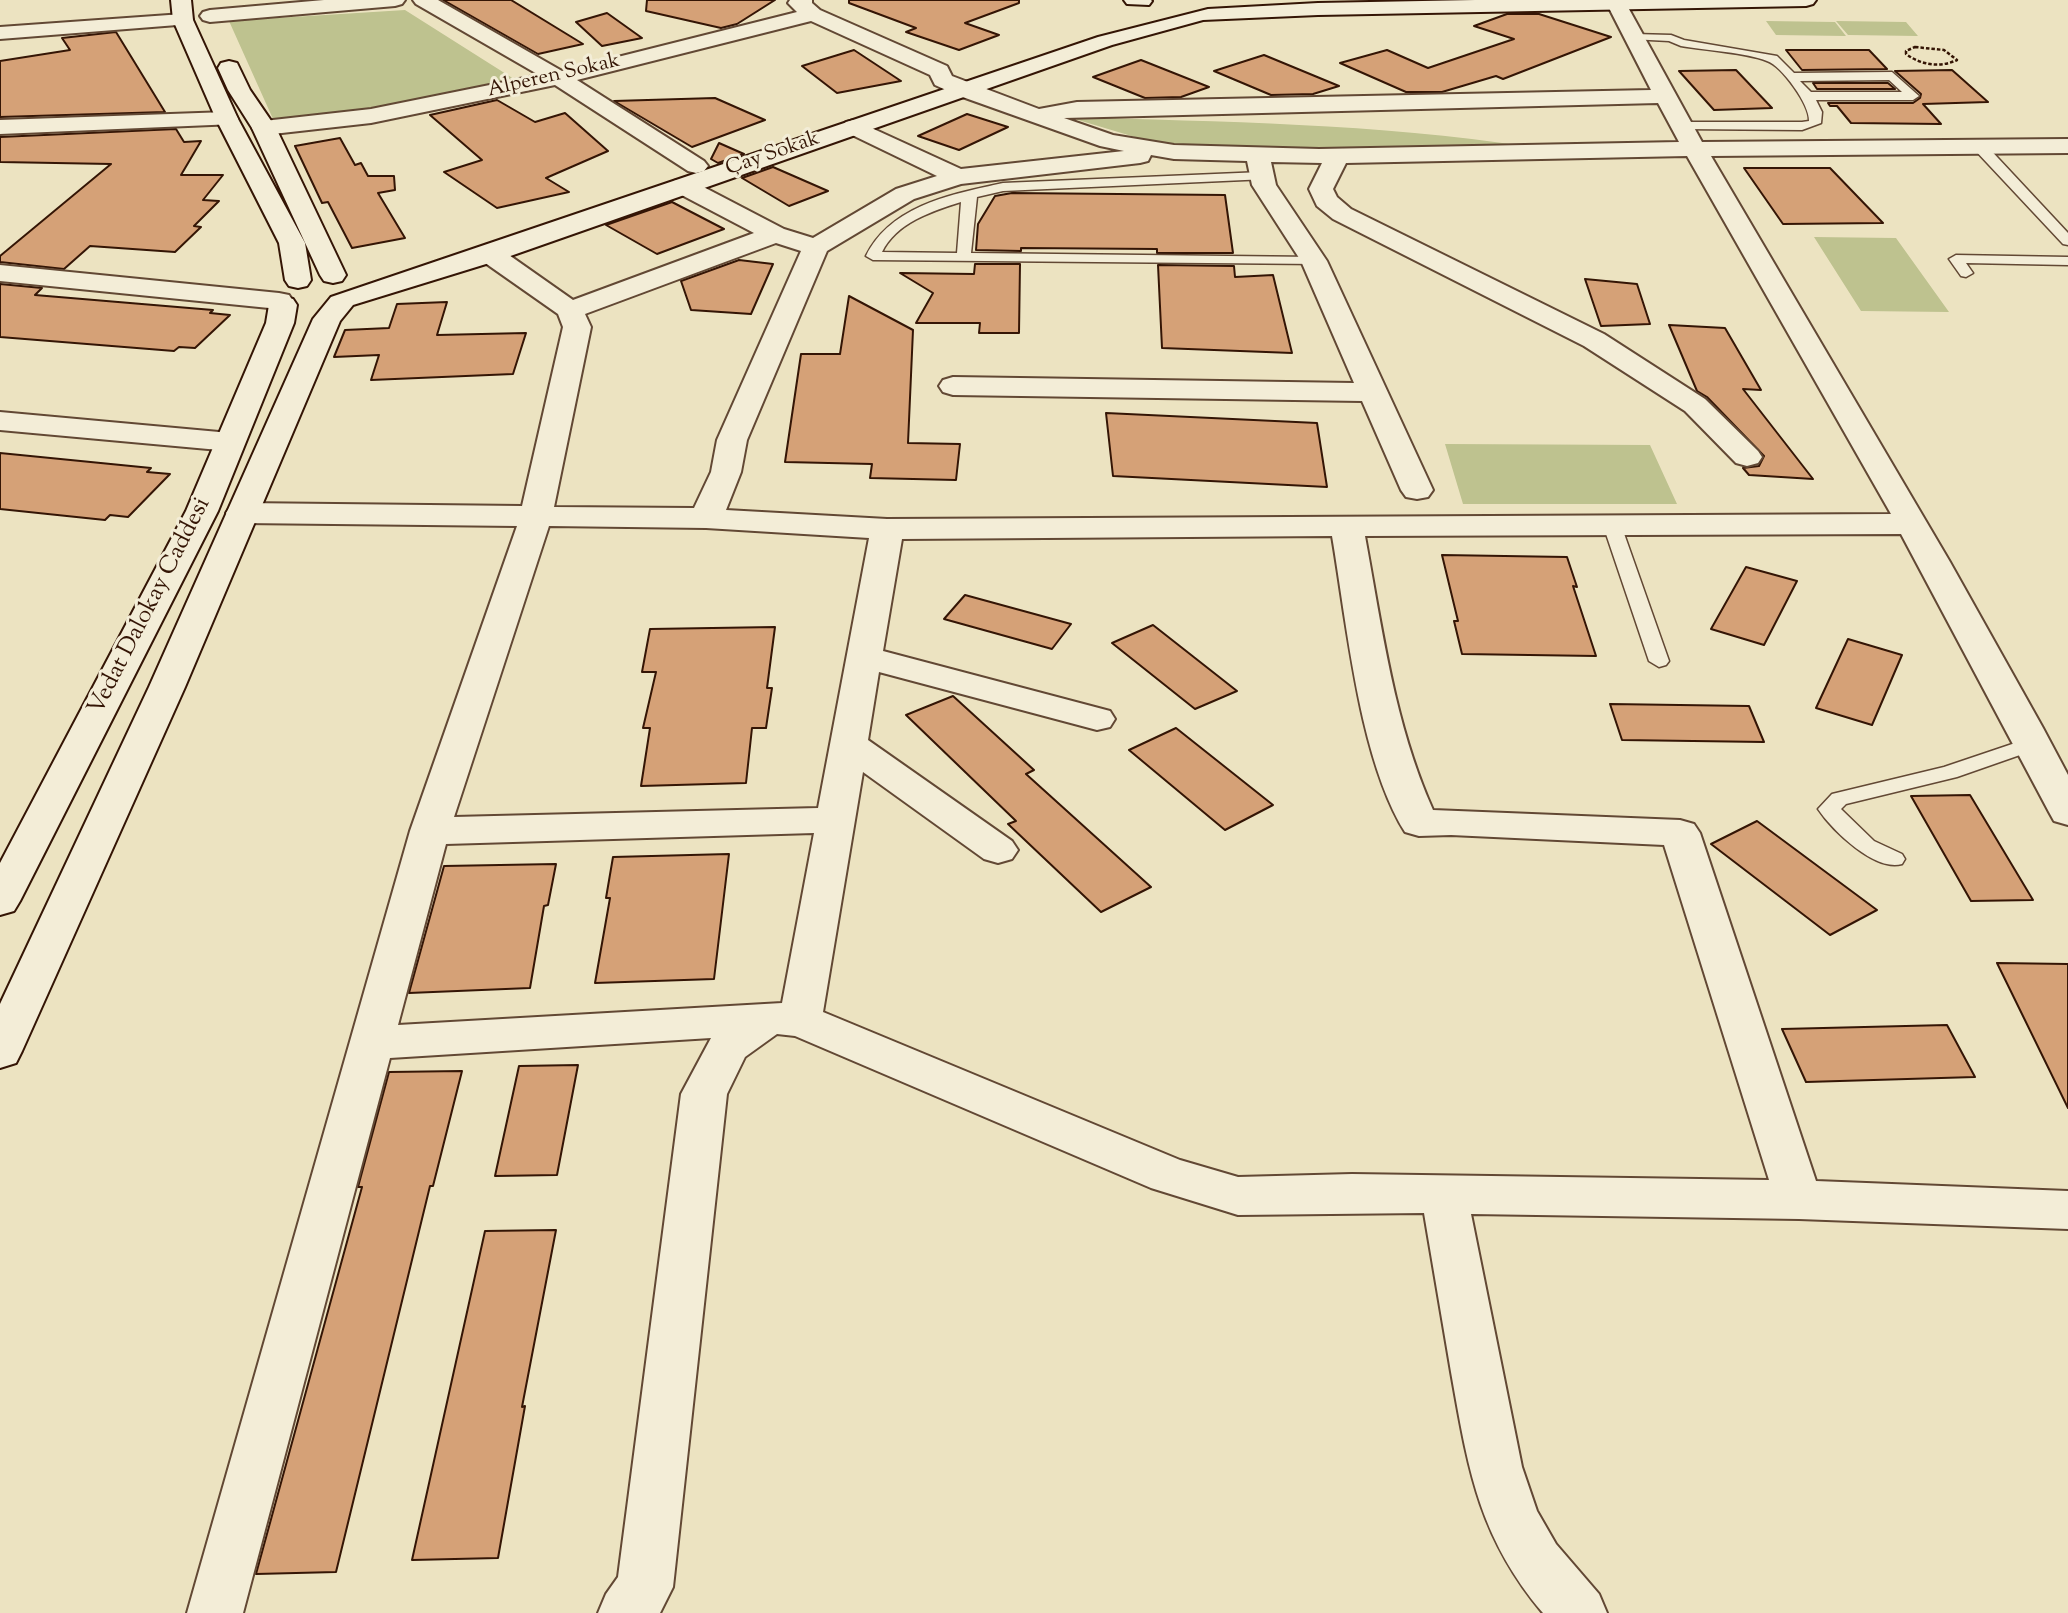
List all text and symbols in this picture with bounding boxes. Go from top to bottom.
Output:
street label: Alperen Sokak [485,50,623,104]
street label: Çay Sokak [723,127,823,183]
street label: Vedat Dalokay Caddesi [84,493,218,721]

